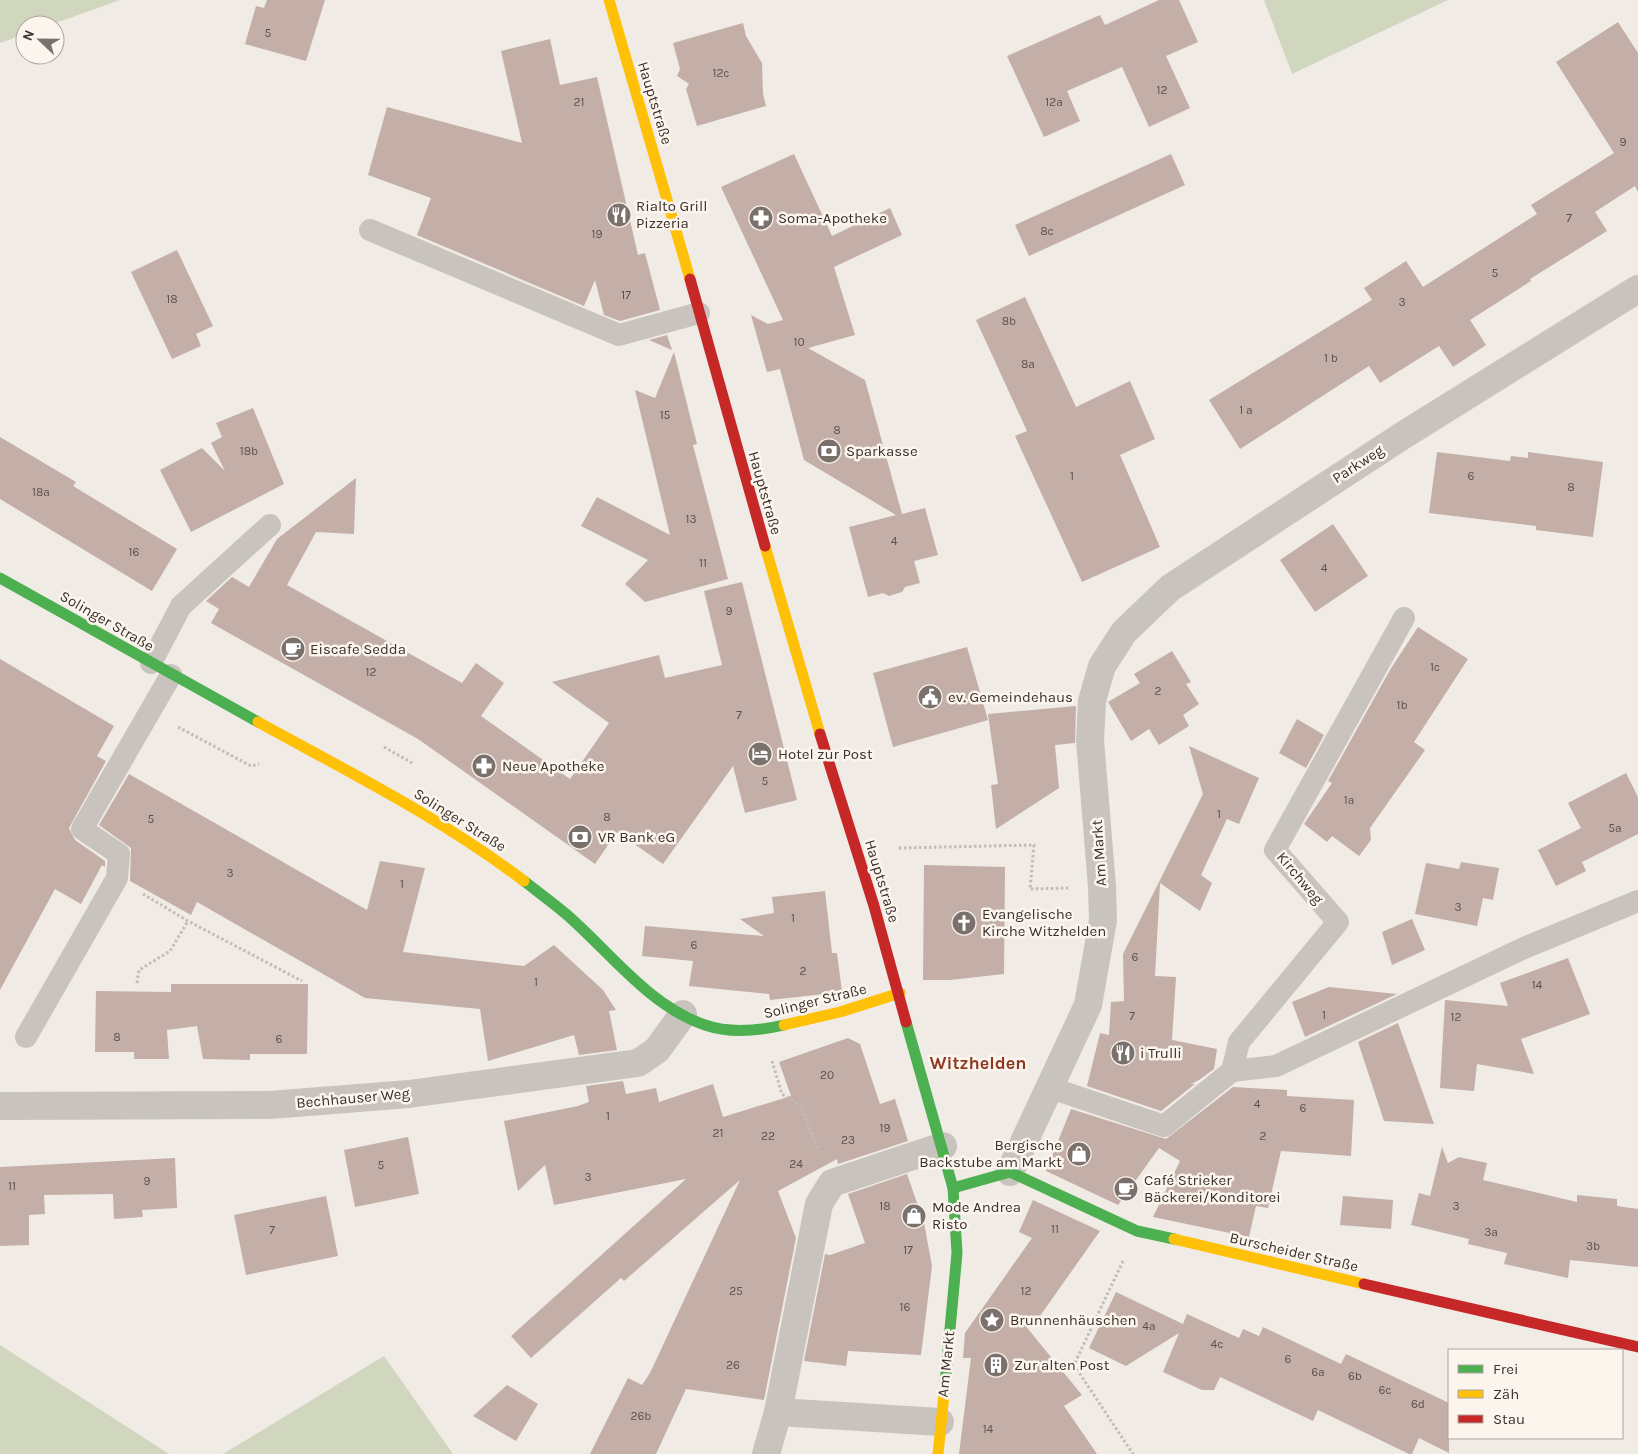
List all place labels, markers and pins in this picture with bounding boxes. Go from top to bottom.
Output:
place label: Rialto Grill Pizzeria [636,197,707,232]
restaurant icon: Rialto Grill Pizzeria [606,202,632,228]
pharmacy icon: Soma-Apotheke [748,205,774,231]
place label: Soma-Apotheke [778,209,887,227]
bank icon: Sparkasse [816,438,842,464]
place label: Sparkasse [846,442,918,460]
cafe icon: Eiscafe Sedda [280,636,306,662]
place label: Eiscafe Sedda [310,640,406,658]
public building icon: ev. Gemeindehaus [917,684,943,710]
place label: ev. Gemeindehaus [948,688,1073,706]
hotel icon: Hotel zur Post [747,741,773,767]
place label: Hotel zur Post [778,745,873,763]
pharmacy icon: Neue Apotheke [471,753,497,779]
place label: Neue Apotheke [502,757,604,775]
bank icon: VR Bank eG [567,824,593,850]
place label: VR Bank eG [598,828,675,846]
place label: Evangelische Kirche Witzhelden [982,905,1106,940]
church icon: Evangelische Kirche Witzhelden [951,910,977,936]
restaurant icon: i Trulli [1110,1040,1136,1066]
place label: i Trulli [1140,1044,1182,1062]
place label: Bergische Backstube am Markt [919,1136,1062,1171]
shop icon: Bergische Backstube am Markt [1066,1141,1092,1167]
place label: Café Strieker Bäckerei/Konditorei [1144,1171,1281,1206]
cafe icon: Café Strieker Bäckerei/Konditorei [1113,1176,1139,1202]
place label: Mode Andrea Risto [932,1198,1021,1233]
shop icon: Mode Andrea Risto [901,1203,927,1229]
place icon: Brunnenhäuschen [979,1307,1005,1333]
place label: Brunnenhäuschen [1010,1311,1137,1329]
building icon: Zur alten Post [983,1352,1009,1378]
place label: Zur alten Post [1014,1356,1110,1374]

